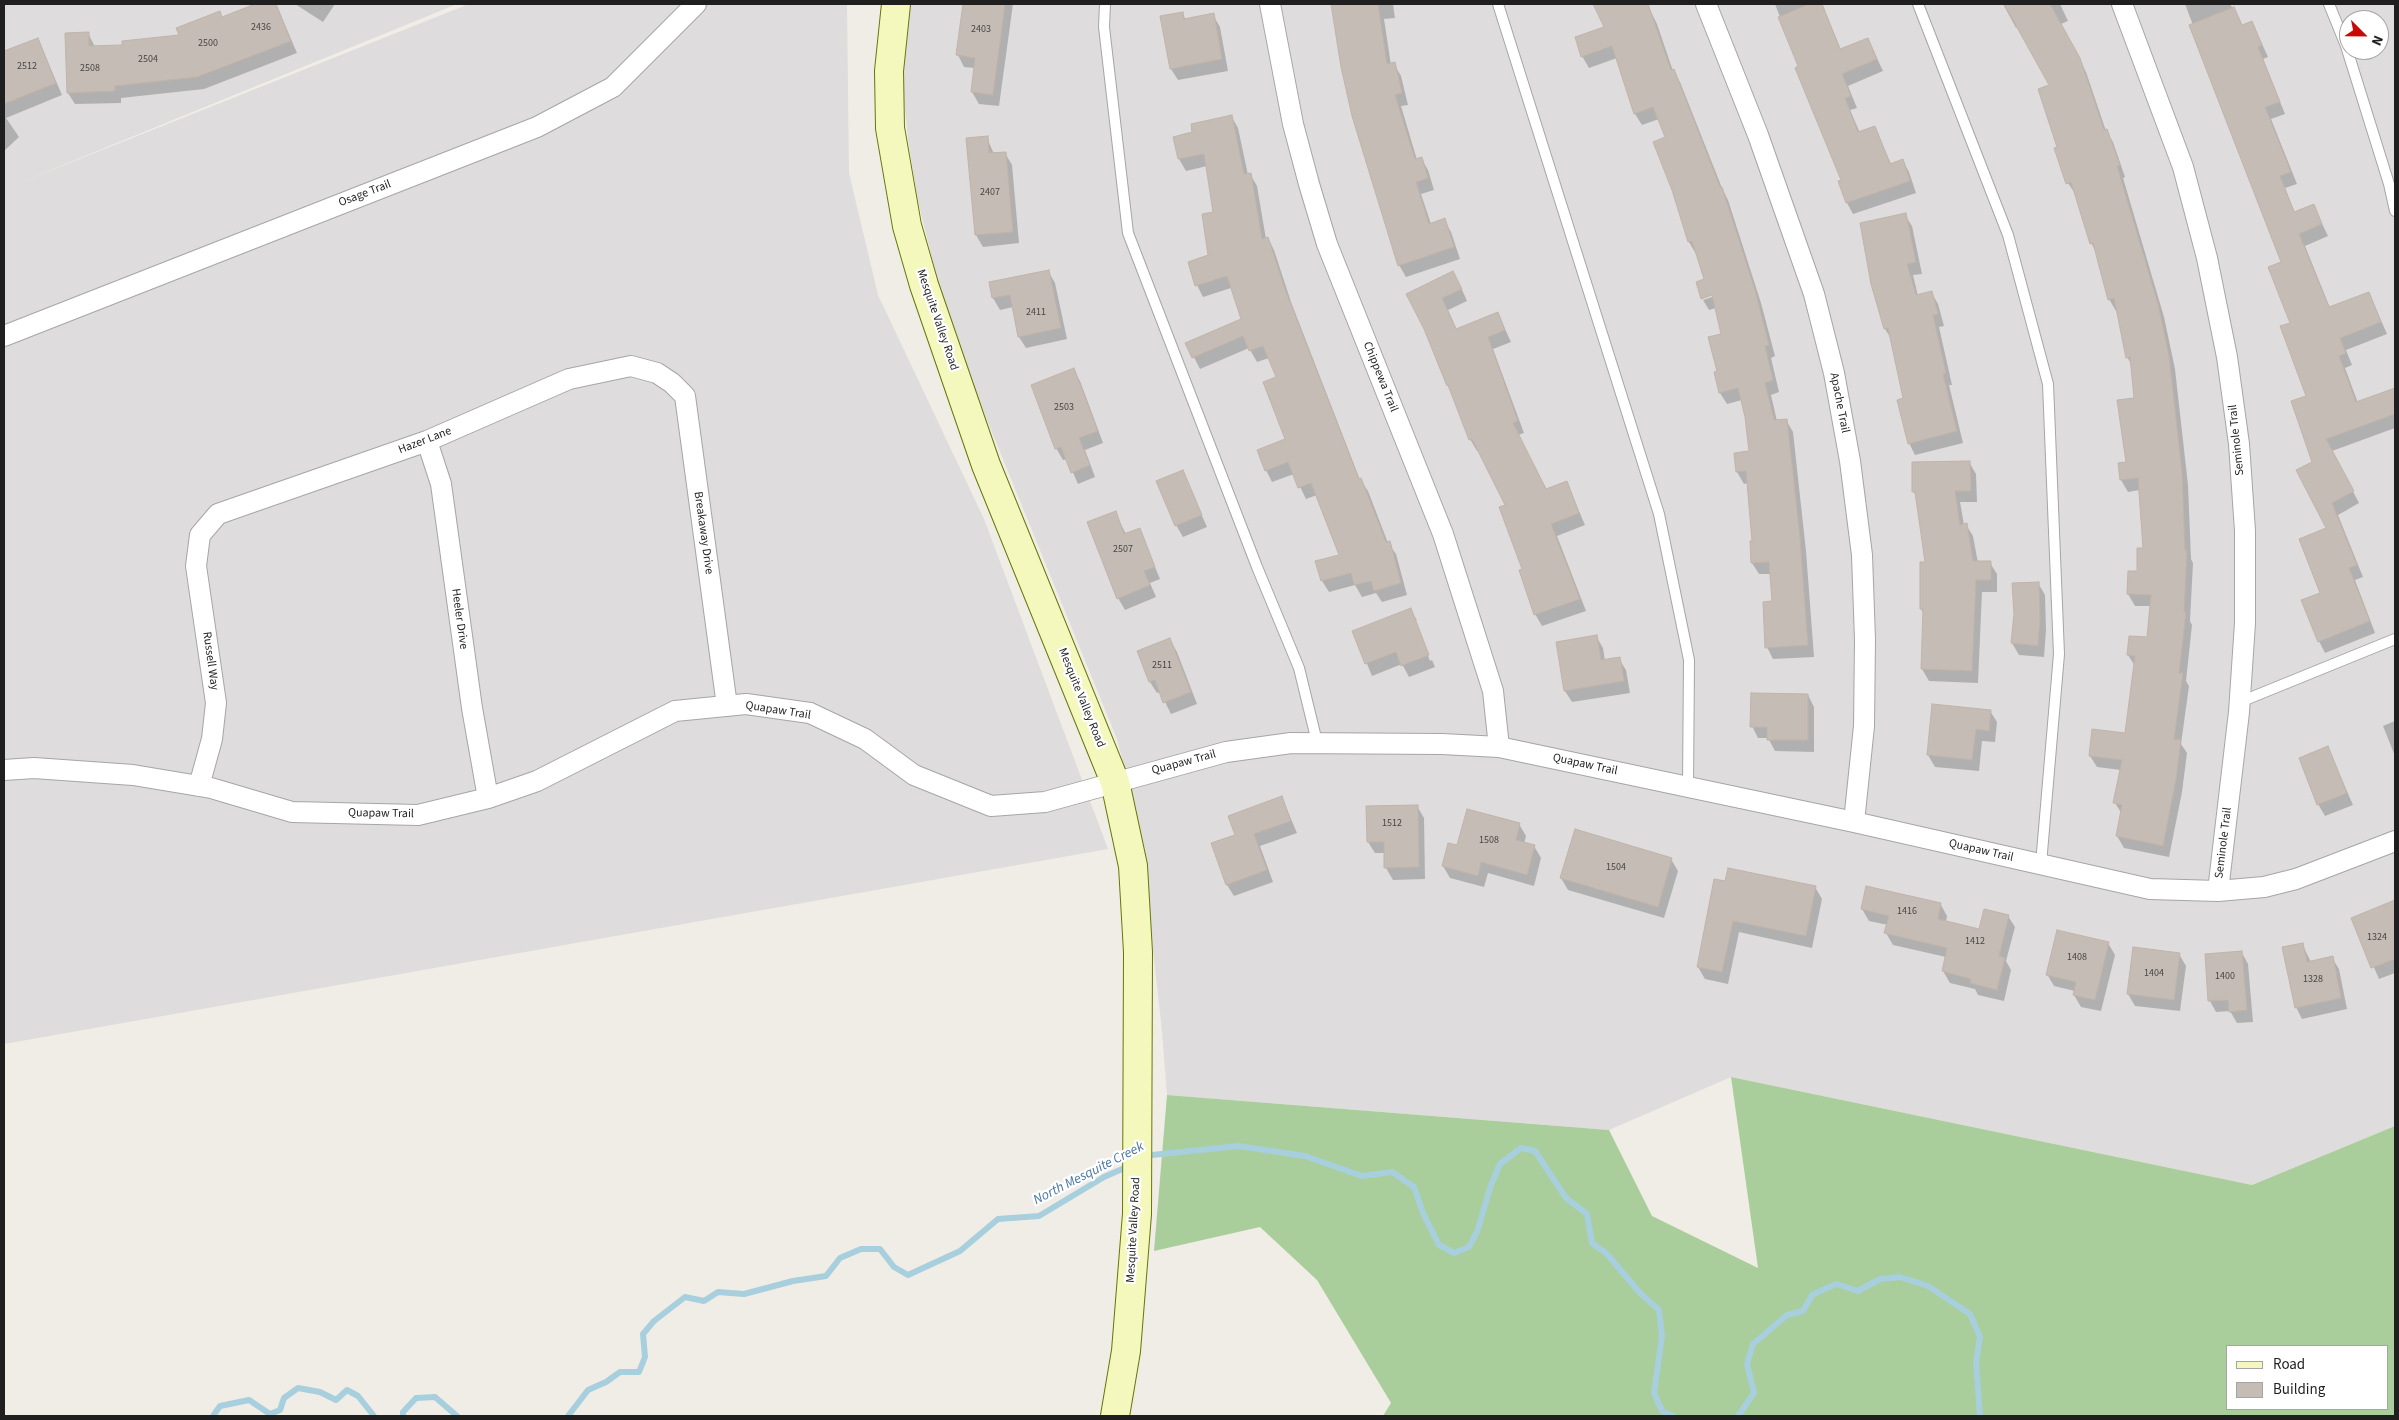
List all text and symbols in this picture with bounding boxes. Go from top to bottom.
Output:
north arrow [2339,10,2389,60]
house number: 2436 [251,22,271,34]
house number: 2403 [971,24,991,36]
text: N [2366,32,2388,49]
house number: 2500 [198,38,218,50]
house number: 2504 [138,54,158,66]
house number: 2512 [17,61,37,73]
house number: 2508 [80,63,100,75]
street label: Osage Trail [337,177,393,211]
house number: 2407 [980,187,1000,199]
street label: Mesquite Valley Road [913,268,961,372]
house number: 2411 [1026,307,1046,319]
street label: Chippewa Trail [1359,340,1401,414]
street label: Apache Trail [1826,372,1852,434]
house number: 2503 [1054,402,1074,414]
street label: Seminole Trail [2226,404,2248,476]
street label: Hazer Lane [396,424,454,458]
street label: Breakaway Drive [690,491,716,575]
house number: 2507 [1113,544,1133,556]
street label: Heeler Drive [448,588,470,650]
street label: Russell Way [199,631,221,691]
street label: Mesquite Valley Road [1054,646,1108,750]
house number: 2511 [1152,660,1172,672]
street label: Quapaw Trail [744,699,812,723]
street label: Quapaw Trail [1150,748,1218,778]
street label: Quapaw Trail [1551,751,1619,779]
street label: Quapaw Trail [348,806,414,822]
street label: Seminole Trail [2212,807,2236,879]
house number: 1512 [1382,818,1402,830]
house number: 1508 [1479,835,1499,847]
street label: Quapaw Trail [1947,837,2015,865]
house number: 1504 [1606,862,1626,874]
house number: 1416 [1897,906,1917,918]
house number: 1324 [2367,932,2387,944]
house number: 1412 [1965,936,1985,948]
house number: 1408 [2067,952,2087,964]
house number: 1404 [2144,968,2164,980]
house number: 1400 [2215,971,2235,983]
house number: 1328 [2303,974,2323,986]
water label: North Mesquite Creek [1031,1139,1147,1209]
street label: Mesquite Valley Road [1124,1177,1144,1283]
legend [2226,1345,2389,1410]
text: Road [2273,1354,2305,1375]
text: Building [2273,1379,2325,1400]

